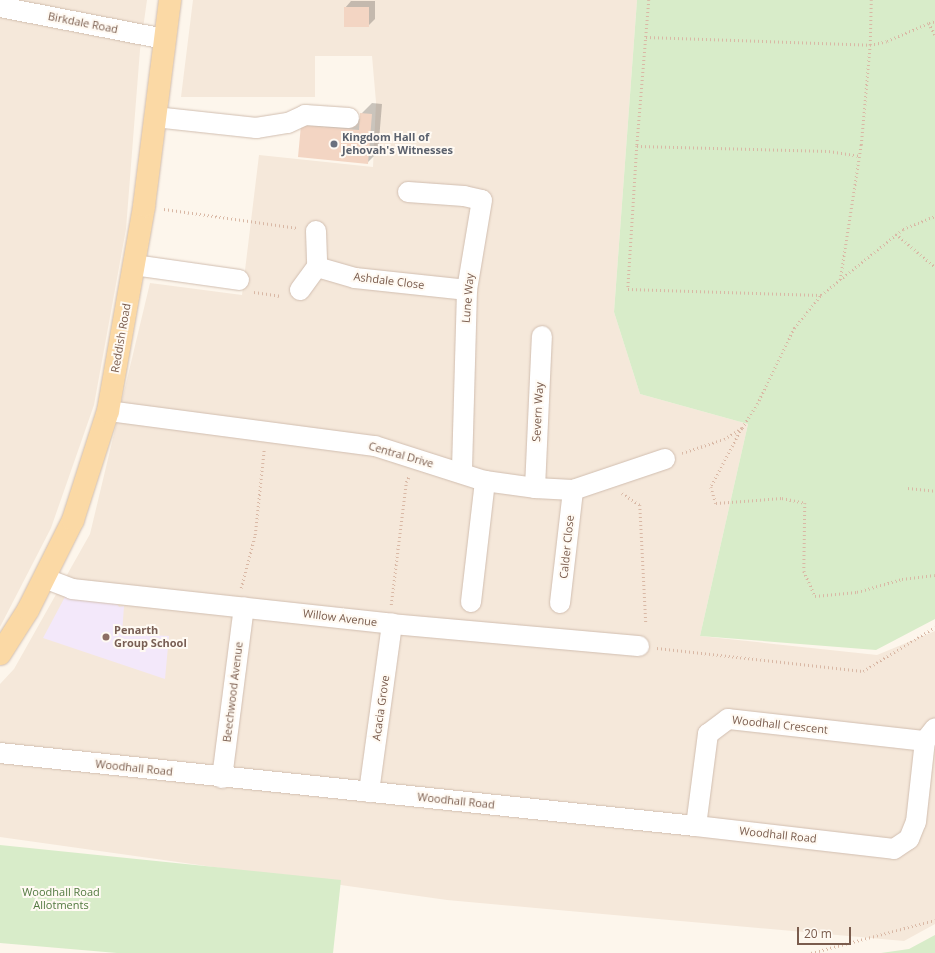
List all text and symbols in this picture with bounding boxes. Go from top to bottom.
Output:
street label: Birkdale Road [47,10,119,36]
place label: Kingdom Hall of Jehovah's Witnesses [342,131,453,157]
marker: Kingdom Hall of Jehovah's Witnesses [329,139,339,149]
street label: Ashdale Close [353,270,425,292]
street label: Lune Way [459,272,477,324]
street label: Reddish Road [108,302,134,374]
street label: Severn Way [530,382,546,442]
street label: Central Drive [367,439,435,471]
street label: Calder Close [557,515,577,579]
street label: Willow Avenue [302,607,378,629]
place label: Penarth Group School [114,624,187,650]
marker: Penarth Group School [101,632,111,642]
street label: Beechwood Avenue [220,641,246,743]
street label: Acacia Grove [370,674,392,742]
street label: Woodhall Crescent [731,713,829,737]
street label: Woodhall Road [95,757,173,779]
street label: Woodhall Road [417,790,495,812]
street label: Woodhall Road [739,824,817,846]
park label: Woodhall Road Allotments [22,886,100,912]
scale bar [799,919,853,945]
text: 20 m [804,925,832,942]

